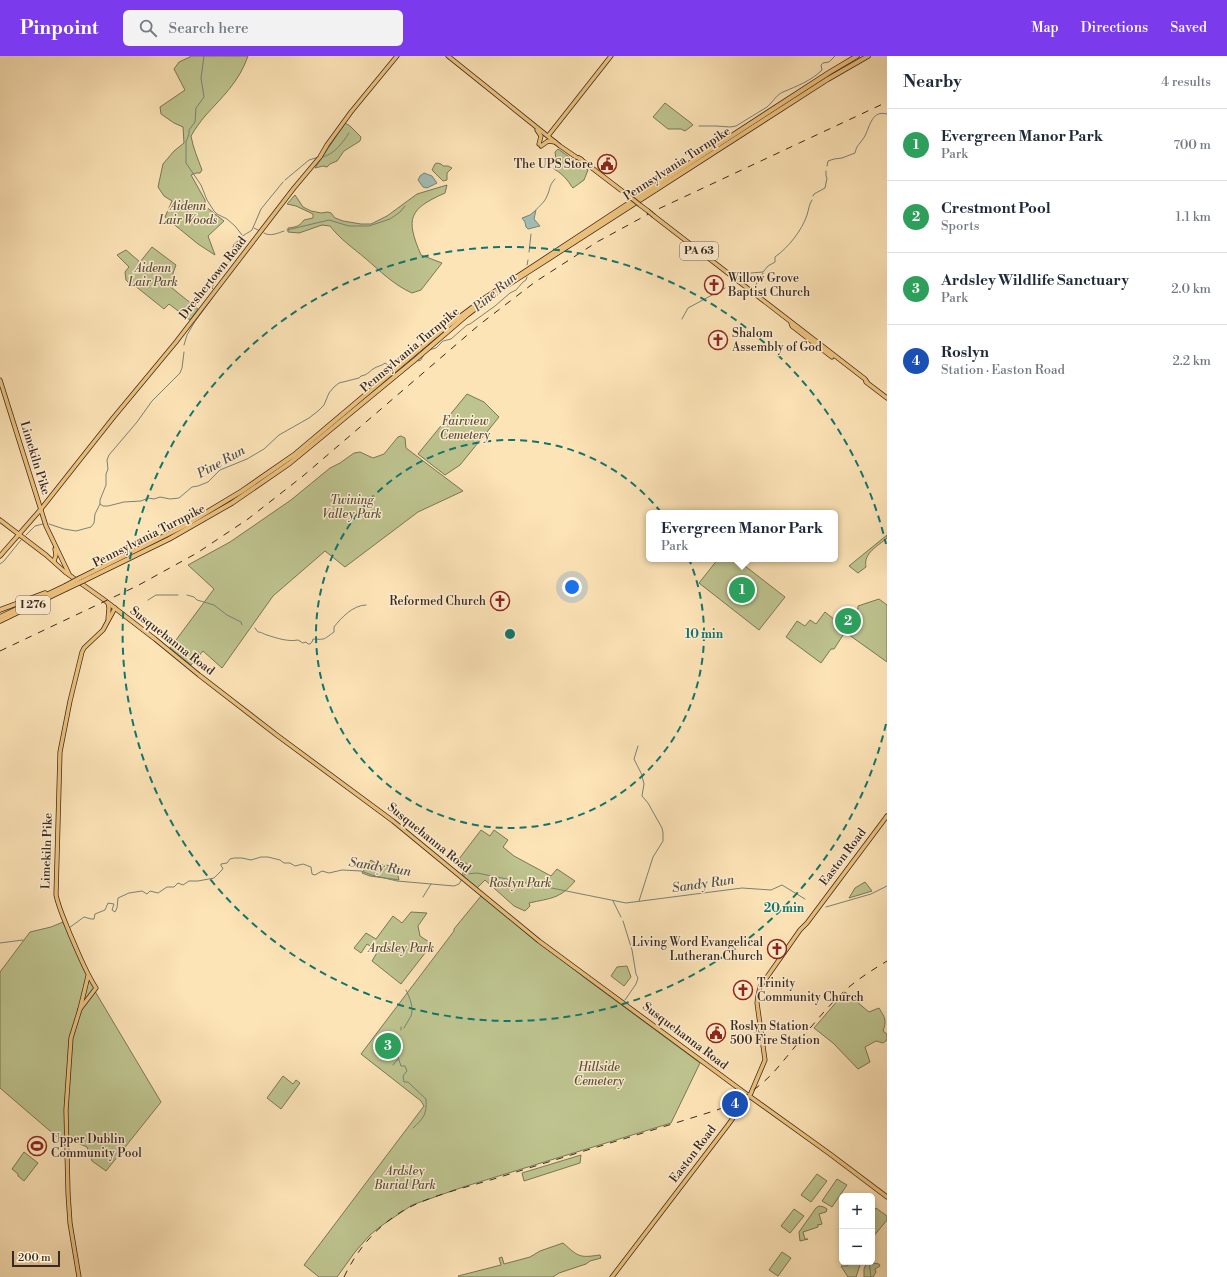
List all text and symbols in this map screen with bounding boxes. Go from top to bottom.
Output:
search box [123,10,403,46]
text: Pinpoint [20,16,99,40]
icon: search [137,17,159,39]
text: Search here [169,19,249,38]
text: Map [1031,19,1059,37]
text: Directions [1081,19,1148,37]
text: Saved [1170,19,1207,37]
text: Nearby [903,71,962,93]
text: 4 results [1161,74,1211,90]
street label: Pennsylvania Turnpike [621,124,733,204]
text: Evergreen Manor Park [941,127,1103,146]
text: 1 [913,137,919,153]
text: 700 m [1173,137,1211,153]
text: Park [941,146,968,162]
public building icon: The UPS Store [596,153,618,175]
place label: The UPS Store [514,157,593,172]
park label: Aidenn Lair Woods [158,199,218,228]
text: Crestmont Pool [941,199,1051,218]
text: 2 [912,209,920,225]
text: 1.1 km [1176,209,1211,225]
text: Sports [941,218,980,234]
street label: Dreshertown Road [176,234,250,322]
road number: PA 63 [680,242,718,260]
park label: Aidenn Lair Park [127,261,178,290]
water label: Pine Run [469,269,521,316]
place label: Willow Grove Baptist Church [727,271,810,300]
text: Ardsley Wildlife Sanctuary [941,271,1129,290]
church icon: Willow Grove Baptist Church [703,274,725,296]
text: 3 [912,281,920,297]
text: 2.0 km [1171,281,1211,297]
text: Park [941,290,968,306]
street label: Pennsylvania Turnpike [358,304,462,396]
place label: Shalom Assembly of God [731,326,822,355]
church icon: Shalom Assembly of God [707,329,729,351]
text: Roslyn [941,343,989,362]
text: 4 [912,353,920,369]
text: 2.2 km [1172,353,1211,369]
text: Station · Easton Road [941,362,1065,378]
park label: Fairview Cemetery [440,414,491,443]
street label: Limekiln Pike [17,419,53,497]
water label: Pine Run [193,442,248,482]
park label: Twining Valley Park [322,493,382,522]
street label: Pennsylvania Turnpike [90,501,208,571]
popup [646,510,838,562]
text: Evergreen Manor Park [661,519,823,538]
text: Park [661,538,688,554]
pin: 1 [729,575,755,605]
your location [562,577,582,597]
church icon: Reformed Church [489,590,511,612]
place label: Reformed Church [389,594,486,609]
road number: I 276 [16,596,50,614]
street label: Susquehanna Road [127,603,217,679]
pin: 2 [835,606,861,636]
centre of rings [503,627,517,641]
text: 10 min [685,627,724,642]
street label: Susquehanna Road [384,800,474,876]
street label: Limekiln Pike [38,813,56,889]
street label: Easton Road [817,825,870,889]
water label: Sandy Run [348,854,413,880]
water label: Sandy Run [671,872,736,896]
park label: Roslyn Park [488,876,551,891]
text: 20 min [764,901,805,916]
place label: Living Word Evangelical Lutheran Church [632,935,763,964]
church icon: Living Word Evangelical Lutheran Church [766,938,788,960]
park label: Ardsley Park [366,941,434,956]
place label: Trinity Community Church [757,976,864,1005]
church icon: Trinity Community Church [732,979,754,1001]
street label: Susquehanna Road [639,999,731,1073]
place label: Roslyn Station 500 Fire Station [730,1019,820,1048]
public building icon: Roslyn Station 500 Fire Station [705,1022,727,1044]
pin: 3 [375,1031,401,1061]
park label: Hillside Cemetery [574,1060,625,1089]
pin: 4 [722,1089,748,1119]
street label: Easton Road [667,1122,720,1186]
place label: Upper Dublin Community Pool [51,1132,142,1161]
sports icon: Upper Dublin Community Pool [26,1135,48,1157]
park label: Ardsley Burial Park [373,1164,436,1193]
map controls [839,1193,875,1265]
button: + [839,1193,875,1229]
button: − [839,1229,875,1265]
scale bar [12,1249,60,1268]
text: 200 m [18,1251,51,1265]

